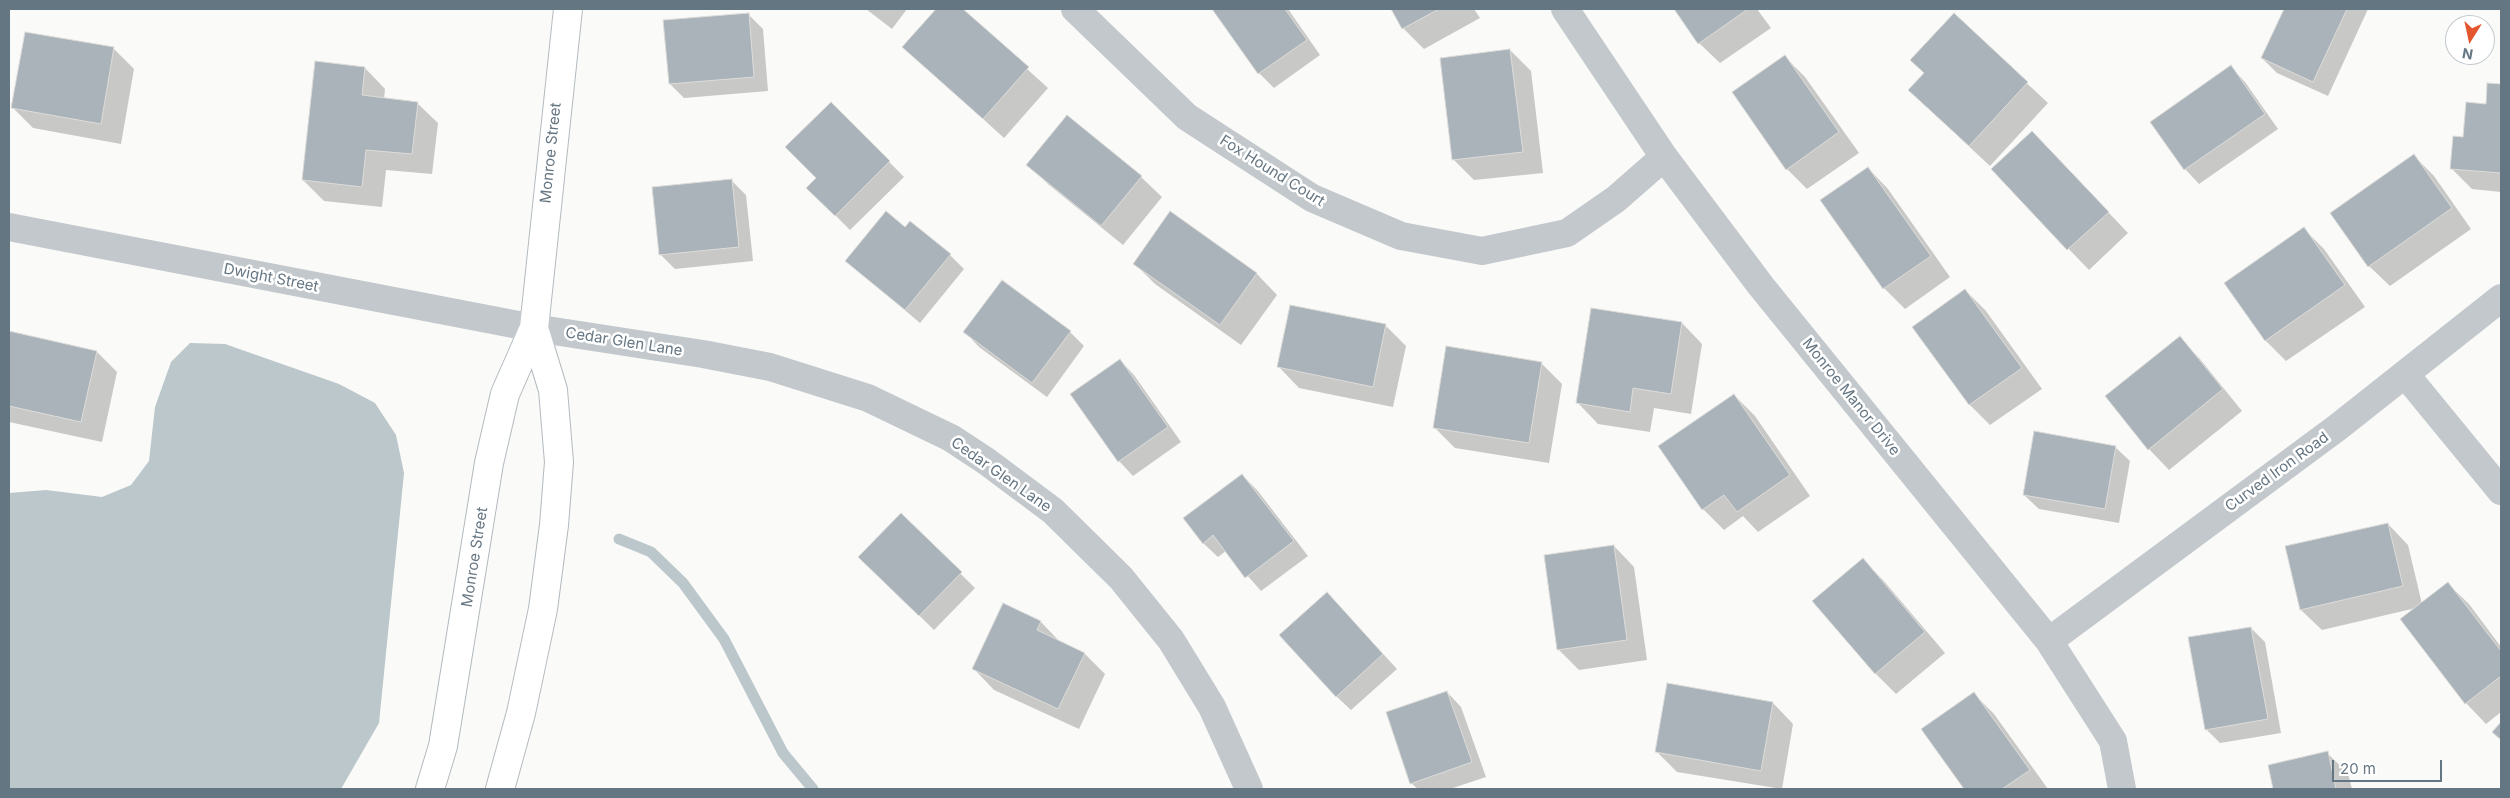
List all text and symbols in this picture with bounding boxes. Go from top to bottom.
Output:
north arrow [2445,15,2495,65]
text: N [2461,45,2474,64]
street label: Monroe Street [537,102,565,204]
street label: Fox Hound Court [1216,132,1328,210]
street label: Dwight Street [222,260,320,296]
street label: Cedar Glen Lane [564,324,684,360]
street label: Monroe Manor Drive [1798,335,1904,459]
street label: Curved Iron Road [2222,428,2332,516]
street label: Cedar Glen Lane [947,434,1055,516]
street label: Monroe Street [458,506,492,608]
scale bar [2335,750,2445,782]
text: 20 m [2340,759,2376,778]

